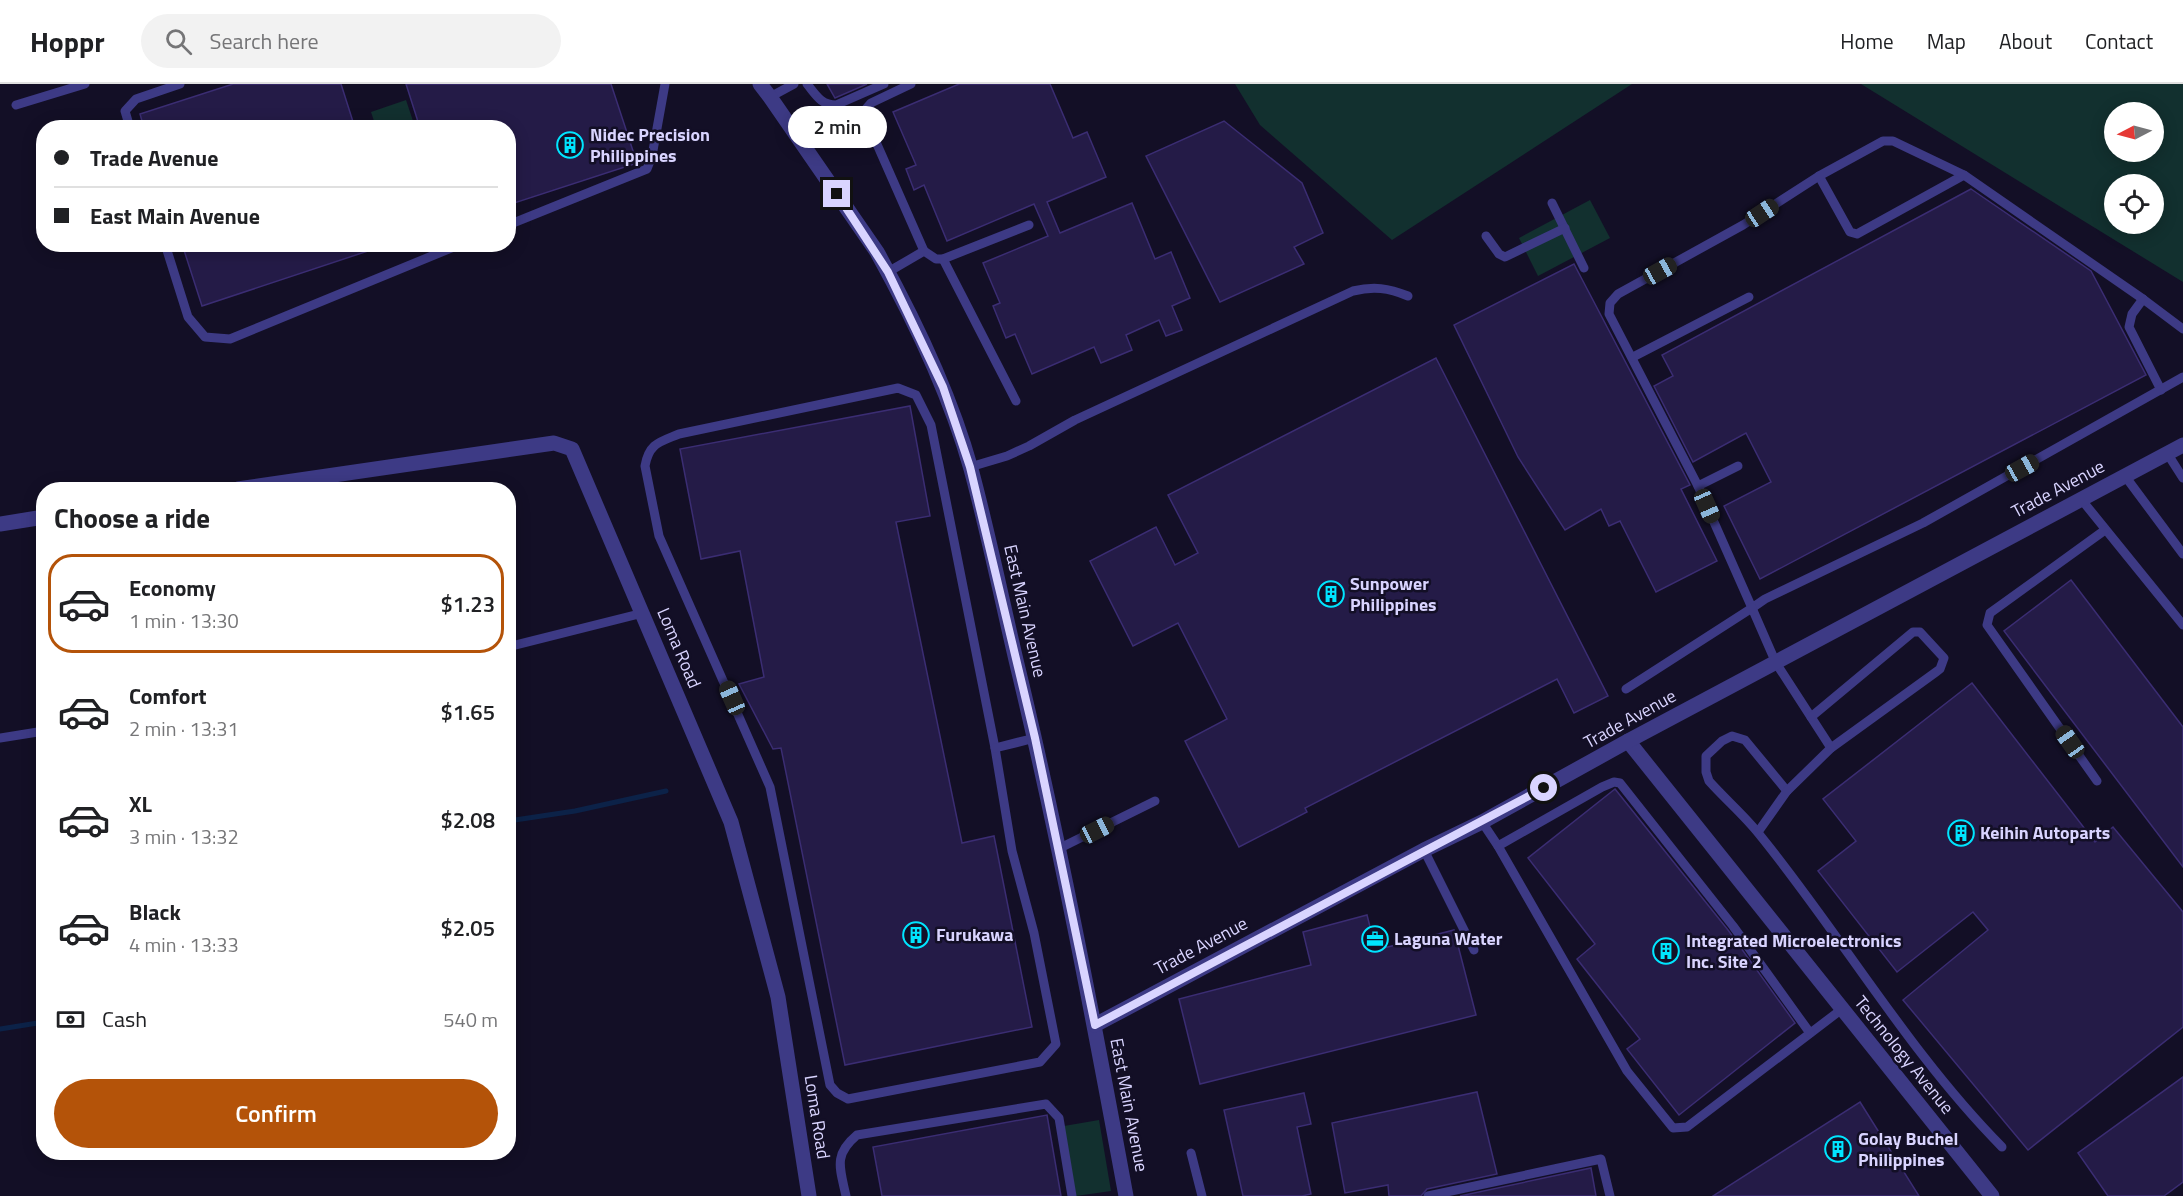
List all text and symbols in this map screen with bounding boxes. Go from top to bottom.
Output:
search box [141,14,561,68]
text: Hoppr [30,20,105,63]
text: Search here [210,24,319,58]
icon: search [162,25,195,58]
text: Home [1840,25,1894,57]
text: Map [1927,25,1966,57]
text: About [1999,25,2052,57]
text: Contact [2085,25,2153,57]
north arrow [2104,102,2164,162]
map controls [2104,102,2164,234]
callout: 2 min [788,107,886,149]
text: 2 min [813,111,862,142]
place label: Nidec Precision Philippines [590,121,710,169]
building icon: Nidec Precision Philippines [555,130,585,160]
text: Trade Avenue [90,141,219,175]
button: locate [2104,174,2164,234]
route end [823,180,850,207]
car [1742,196,1782,230]
text: East Main Avenue [90,199,260,233]
car [1640,254,1680,288]
car [2002,451,2042,485]
street label: Trade Avenue [2006,453,2109,524]
car [1691,486,1723,526]
text: Choose a ride [54,497,210,538]
street label: East Main Avenue [997,542,1054,680]
place label: Sunpower Philippines [1350,570,1437,618]
text: Economy [129,571,216,605]
icon: car [57,577,111,631]
building icon: Sunpower Philippines [1316,579,1346,609]
text: $1.23 [440,587,495,621]
street label: Loma Road [650,603,709,692]
text: 1 min · 13:30 [129,605,239,636]
car [716,678,748,718]
text: Comfort [129,679,207,713]
street label: Trade Avenue [1579,682,1681,755]
icon: car [57,685,111,739]
text: $1.65 [440,695,495,729]
text: 2 min · 13:31 [129,713,239,744]
car [2052,722,2088,762]
route start [1530,774,1557,801]
text: XL [129,787,152,821]
icon: car [57,793,111,847]
text: $2.08 [440,803,495,837]
car [1077,814,1117,846]
building icon: Keihin Autoparts [1946,818,1976,848]
place label: Keihin Autoparts [1980,819,2110,846]
text: 3 min · 13:32 [129,821,239,852]
text: Black [129,895,181,929]
icon: car [57,901,111,955]
street label: Trade Avenue [1149,910,1252,981]
text: $2.05 [440,911,495,945]
building icon: Furukawa [901,920,931,950]
place label: Furukawa [936,921,1013,948]
office icon: Laguna Water [1360,924,1390,954]
place label: Laguna Water [1394,925,1503,952]
place label: Integrated Microelectronics Inc. Site 2 [1686,927,1902,975]
text: 4 min · 13:33 [129,929,239,960]
building icon: Integrated Microelectronics Inc. Site 2 [1651,936,1681,966]
street label: Technology Avenue [1848,990,1961,1120]
text: Cash [102,1002,147,1036]
icon: cash [54,1003,87,1036]
text: 540 m [443,1004,498,1035]
street label: East Main Avenue [1103,1036,1156,1174]
street label: Loma Road [798,1073,837,1161]
button: Confirm [54,1079,498,1148]
place label: Golay Buchel Philippines [1858,1125,1958,1173]
building icon: Golay Buchel Philippines [1823,1134,1853,1164]

